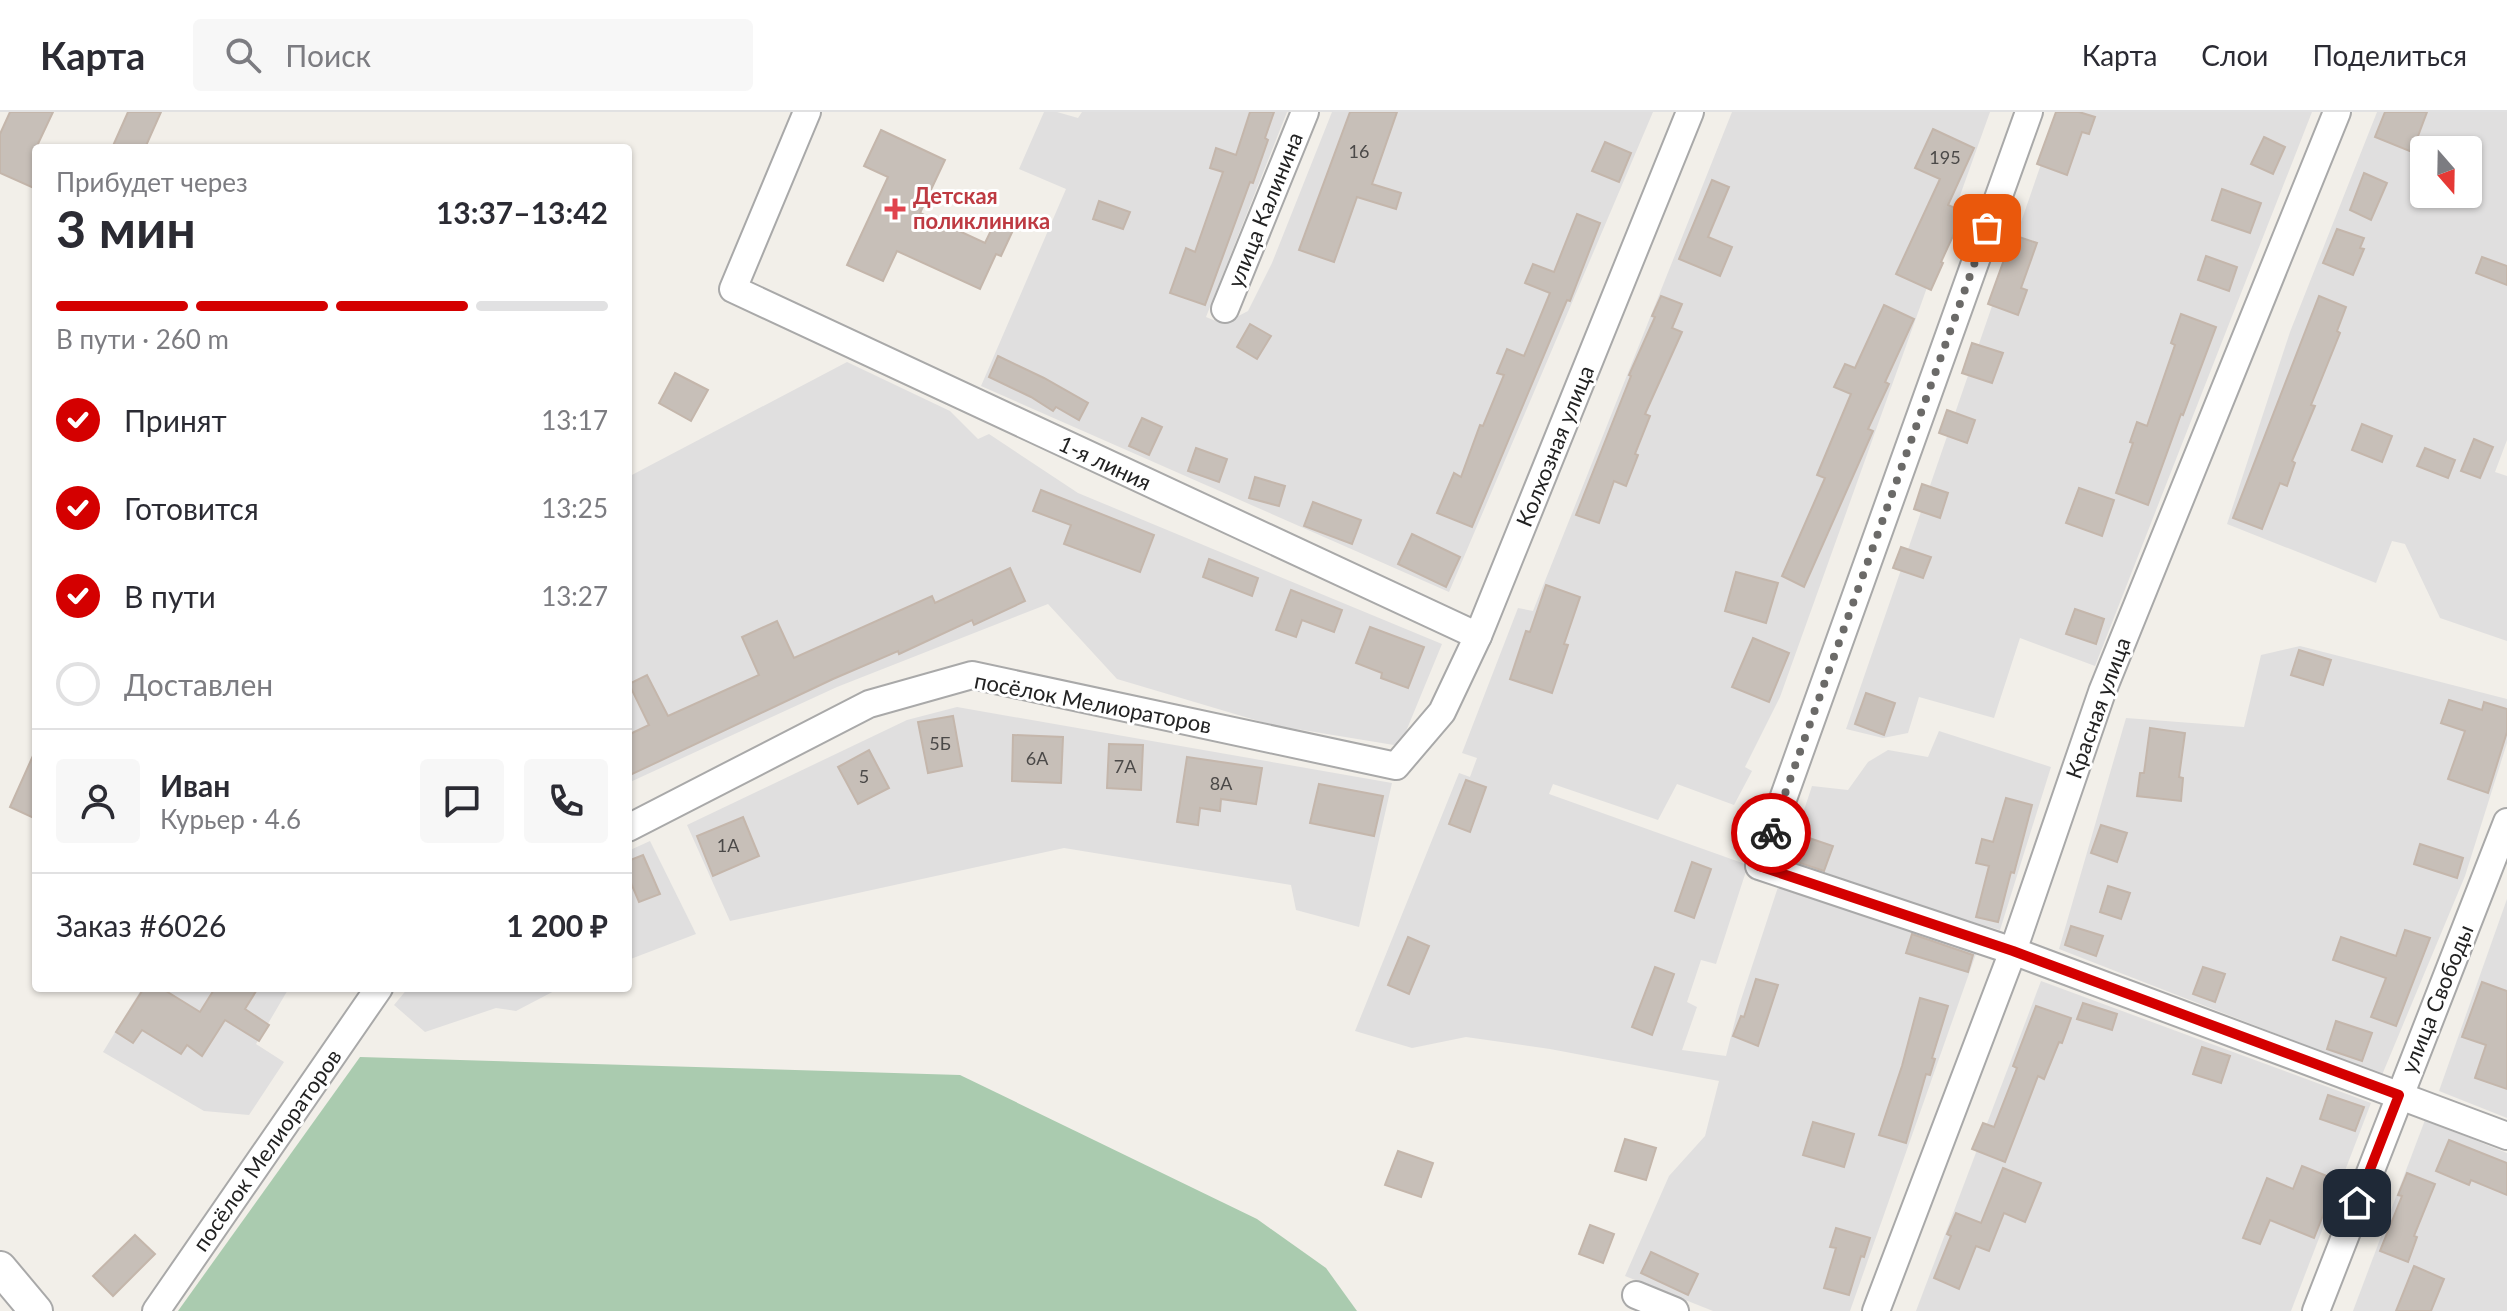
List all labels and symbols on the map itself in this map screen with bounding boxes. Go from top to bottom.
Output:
street label: улица Калинина [1221,128,1308,291]
north arrow [2410,136,2482,208]
house number: 16 [1349,140,1369,162]
house number: 195 [1929,146,1961,168]
place label: Детская поликлиника [913,182,1050,234]
pin [1953,194,2021,262]
marker: Детская поликлиника [884,198,906,220]
street label: Колхозная улица [1510,361,1599,530]
street label: 1-я линия [1055,429,1156,496]
street label: Красная улица [2059,634,2136,782]
street label: посёлок Мелиораторов [972,666,1214,739]
house number: 5Б [929,732,951,754]
house number: 6А [1026,747,1049,769]
house number: 7А [1114,755,1137,777]
house number: 5 [859,765,869,787]
house number: 8А [1210,772,1233,794]
courier [1731,793,1811,873]
house number: 1А [717,834,740,856]
street label: улица Свободы [2394,920,2479,1077]
street label: посёлок Мелиораторов [187,1043,347,1256]
pin [2323,1169,2391,1237]

